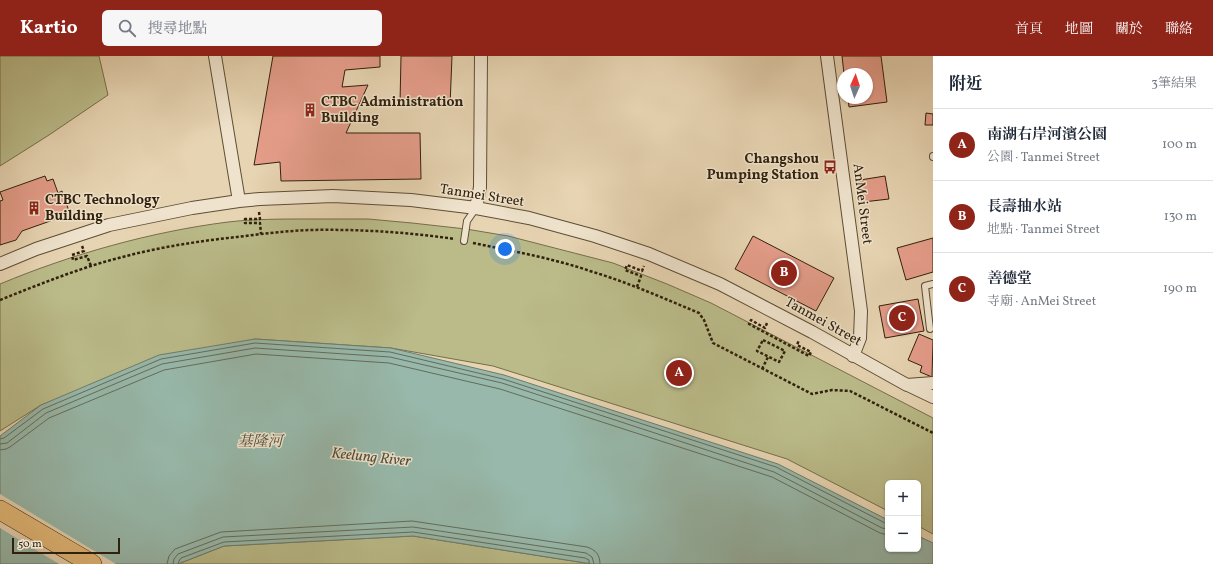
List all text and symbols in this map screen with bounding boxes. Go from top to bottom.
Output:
search box [102,10,382,46]
text: Kartio [20,15,78,41]
icon: search [116,17,138,39]
text: 搜尋地點 [148,19,208,40]
text: 首頁 [1015,20,1043,39]
text: 地圖 [1065,20,1093,39]
text: 關於 [1115,20,1143,39]
text: 聯絡 [1165,20,1193,39]
north arrow [837,68,873,104]
text: 附近 [949,73,983,96]
text: 3筆結果 [1151,75,1197,93]
place label: CTBC Administration Building [321,93,464,128]
building icon: CTBC Administration Building [302,102,318,118]
text: 南湖右岸河濱公園 [987,125,1107,146]
text: A [957,136,967,154]
text: 100 m [1162,136,1197,154]
text: 公園 · Tanmei Street [987,149,1100,167]
place label: Changshou Pumping Station [707,150,819,185]
bus stop icon: Changshou Pumping Station [822,159,838,175]
street label: AnMei Street [848,162,876,246]
street label: Tanmei Street [438,180,526,212]
place label: CTBC Technology Building [45,191,160,226]
text: 長壽抽水站 [987,197,1062,218]
building icon: CTBC Technology Building [26,200,42,216]
text: B [958,208,966,226]
text: 130 m [1164,208,1197,226]
text: 地點 · Tanmei Street [987,221,1100,239]
your location [495,239,515,259]
pin: B [771,258,797,288]
text: 善德堂 [987,269,1032,290]
text: C [958,280,966,298]
text: 190 m [1163,280,1197,298]
street label: Tanmei Street [781,293,865,351]
text: 寺廟 · AnMei Street [987,293,1096,311]
pin: C [889,303,915,333]
pin: A [666,358,692,388]
water label: 基隆河 [237,432,285,453]
water label: Keelung River [330,443,412,473]
map controls [885,480,921,552]
button: + [885,480,921,516]
button: − [885,516,921,552]
scale bar [12,536,120,555]
text: 50 m [18,537,42,552]

